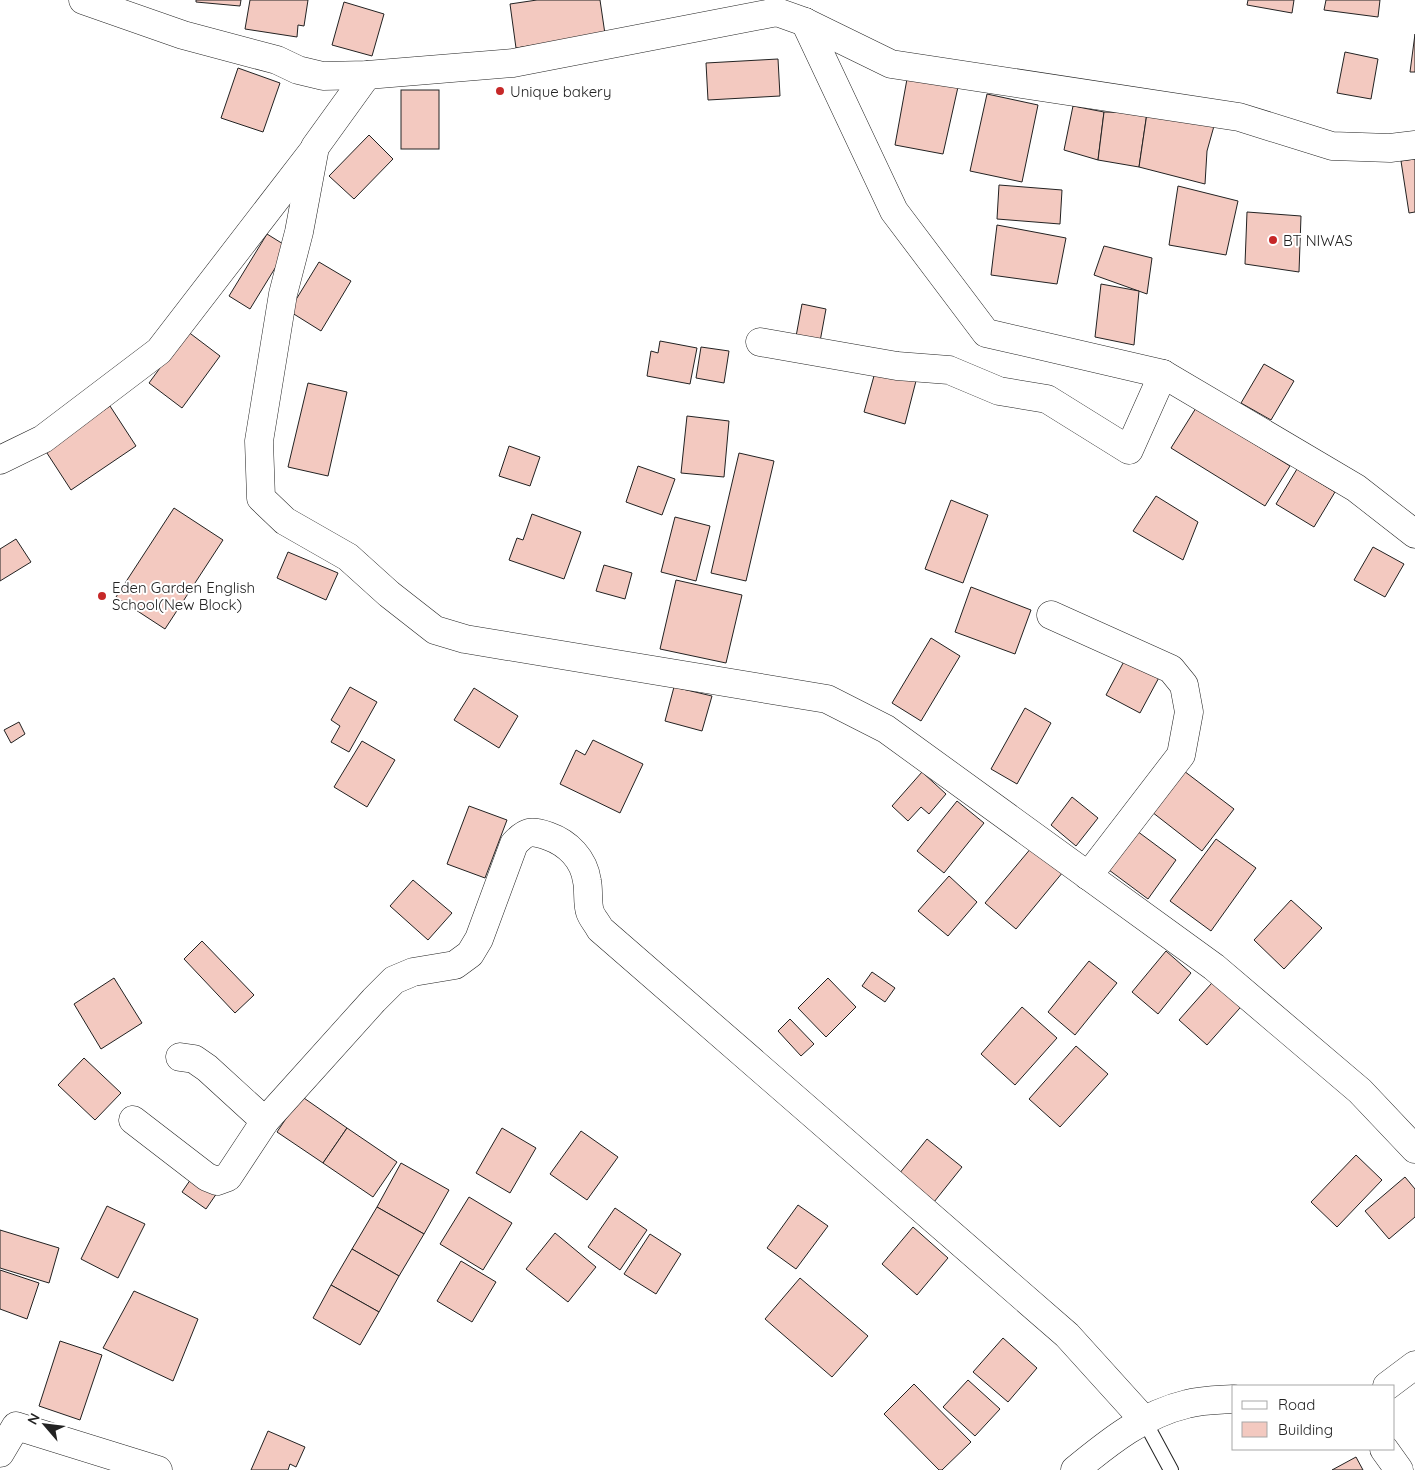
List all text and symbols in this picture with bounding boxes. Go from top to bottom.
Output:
place label: Unique bakery [510,82,611,101]
marker: Unique bakery [494,85,506,97]
place label: BT NIWAS [1283,231,1353,250]
marker: BT NIWAS [1267,234,1279,246]
place label: Eden Garden English School(New Block) [112,578,255,614]
marker: Eden Garden English School(New Block) [96,590,108,602]
legend [1232,1385,1395,1450]
text: Road [1278,1395,1315,1414]
north arrow [20,1400,70,1450]
text: N [23,1410,44,1428]
text: Building [1278,1420,1333,1439]

